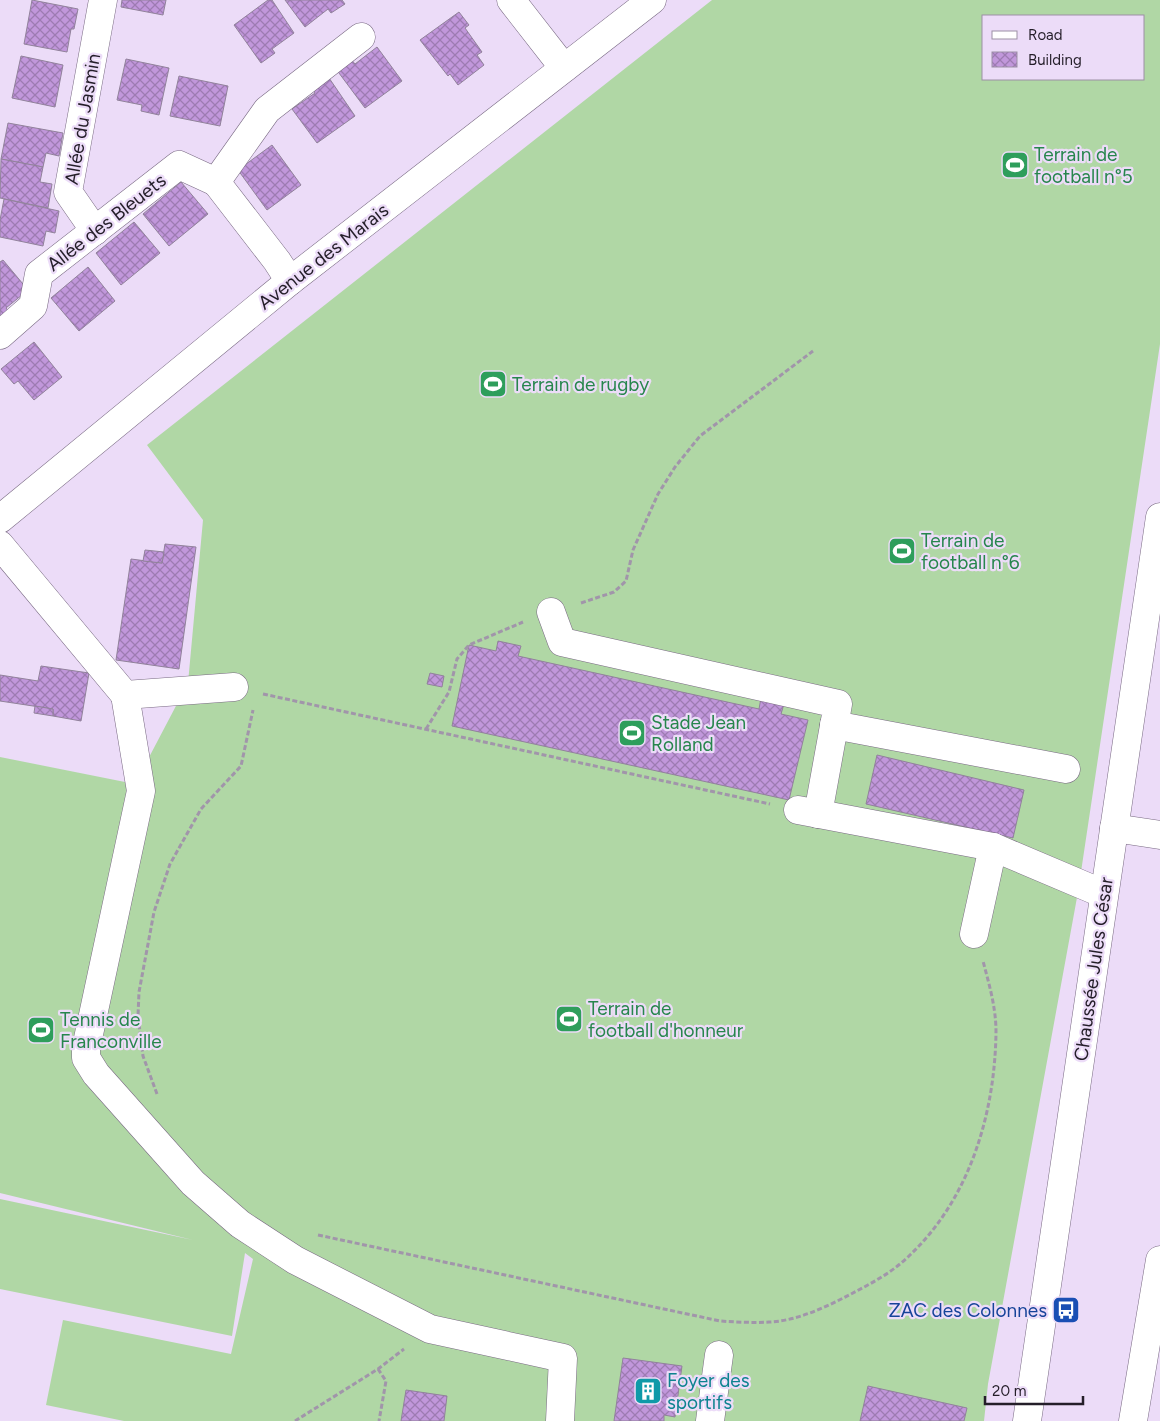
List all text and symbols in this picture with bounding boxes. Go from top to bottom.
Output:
legend [982,15,1145,80]
text: Road [1028,26,1063,44]
text: Building [1028,51,1082,69]
street label: Allée du Jasmin [60,52,105,186]
place label: Terrain de football n°5 [1034,143,1133,188]
sports icon: Terrain de football n°5 [1000,150,1030,180]
street label: Allée des Bleuets [42,169,171,276]
street label: Avenue des Marais [254,198,393,314]
sports icon: Terrain de rugby [478,369,508,399]
place label: Terrain de rugby [512,373,649,396]
place label: Terrain de football n°6 [921,529,1020,574]
sports icon: Terrain de football n°6 [887,536,917,566]
place label: Stade Jean Rolland [651,711,746,756]
sports icon: Stade Jean Rolland [617,718,647,748]
street label: Chaussée Jules César [1069,875,1118,1062]
place label: Terrain de football d'honneur [588,997,744,1042]
sports icon: Terrain de football d'honneur [554,1004,584,1034]
place label: Tennis de Franconville [60,1008,162,1053]
sports icon: Tennis de Franconville [26,1015,56,1045]
bus stop icon: ZAC des Colonnes [1051,1295,1081,1325]
place label: ZAC des Colonnes [889,1299,1047,1322]
place label: Foyer des sportifs [667,1369,750,1414]
scale bar [985,1374,1082,1406]
building icon: Foyer des sportifs [633,1376,663,1406]
text: 20 m [992,1382,1026,1400]

